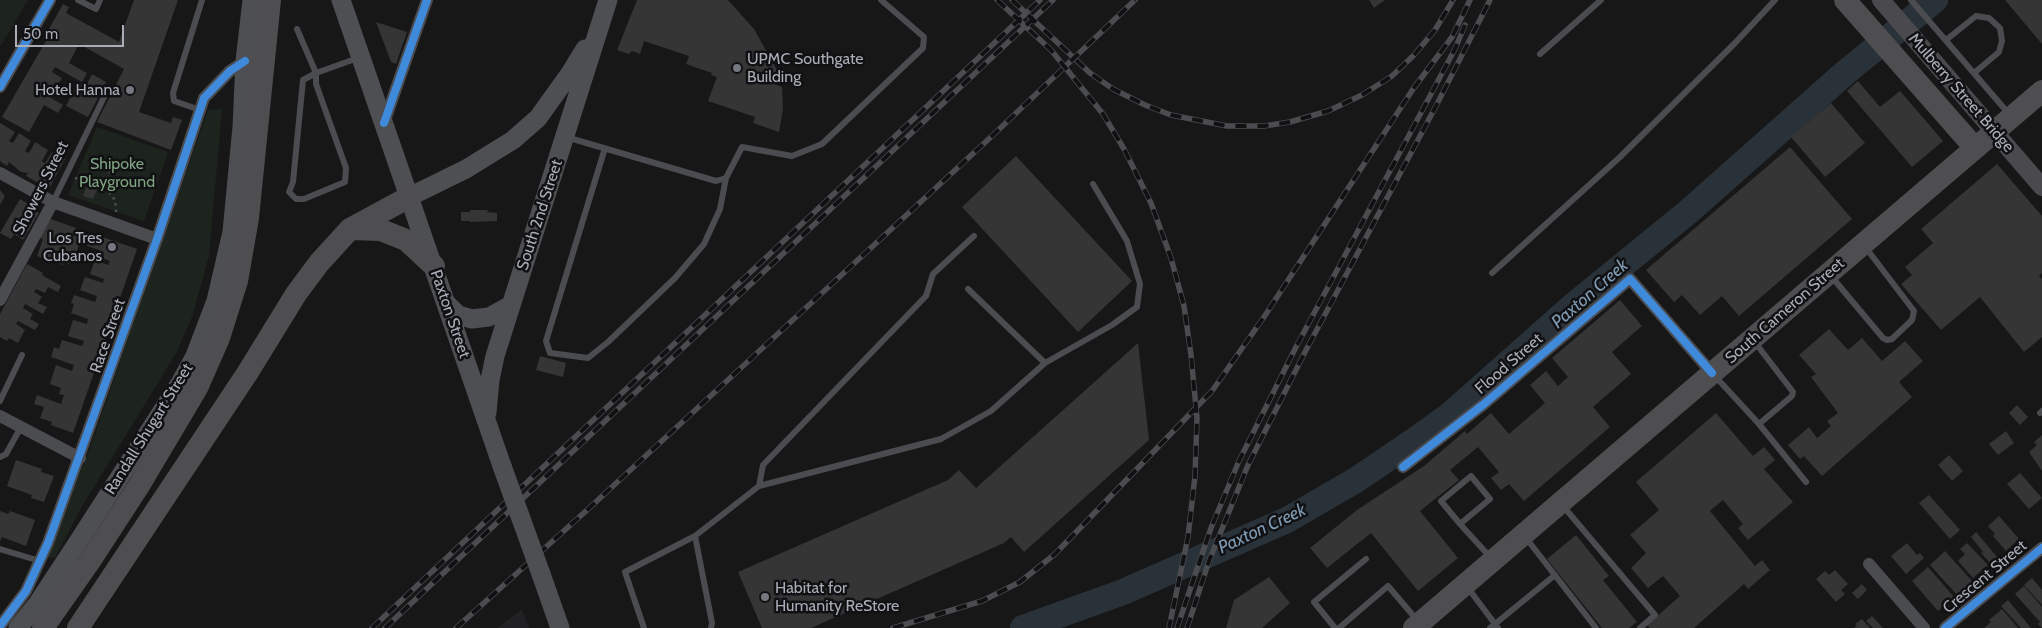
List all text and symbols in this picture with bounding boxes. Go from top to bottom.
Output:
scale bar [18,15,126,47]
text: 50 m [23,25,58,43]
street label: Mulberry Street Bridge [1904,30,2018,156]
place label: UPMC Southgate Building [747,49,864,87]
marker: UPMC Southgate Building [731,62,743,74]
place label: Hotel Hanna [35,80,120,100]
marker: Hotel Hanna [124,84,136,96]
street label: Showers Street [9,138,73,238]
park label: Shipoke Playground [79,154,155,192]
street label: South 2nd Street [513,157,567,273]
place label: Los Tres Cubanos [43,228,102,266]
marker: Los Tres Cubanos [106,241,118,253]
street label: South Cameron Street [1722,254,1848,368]
water label: Paxton Creek [1547,255,1633,333]
street label: Paxton Street [426,267,474,361]
street label: Race Street [86,296,130,376]
street label: Flood Street [1471,329,1547,399]
street label: Randall Shugart Street [101,360,197,498]
water label: Paxton Creek [1215,499,1309,559]
street label: Crescent Street [1939,536,2031,618]
place label: Habitat for Humanity ReStore [775,578,899,616]
marker: Habitat for Humanity ReStore [759,591,771,603]

